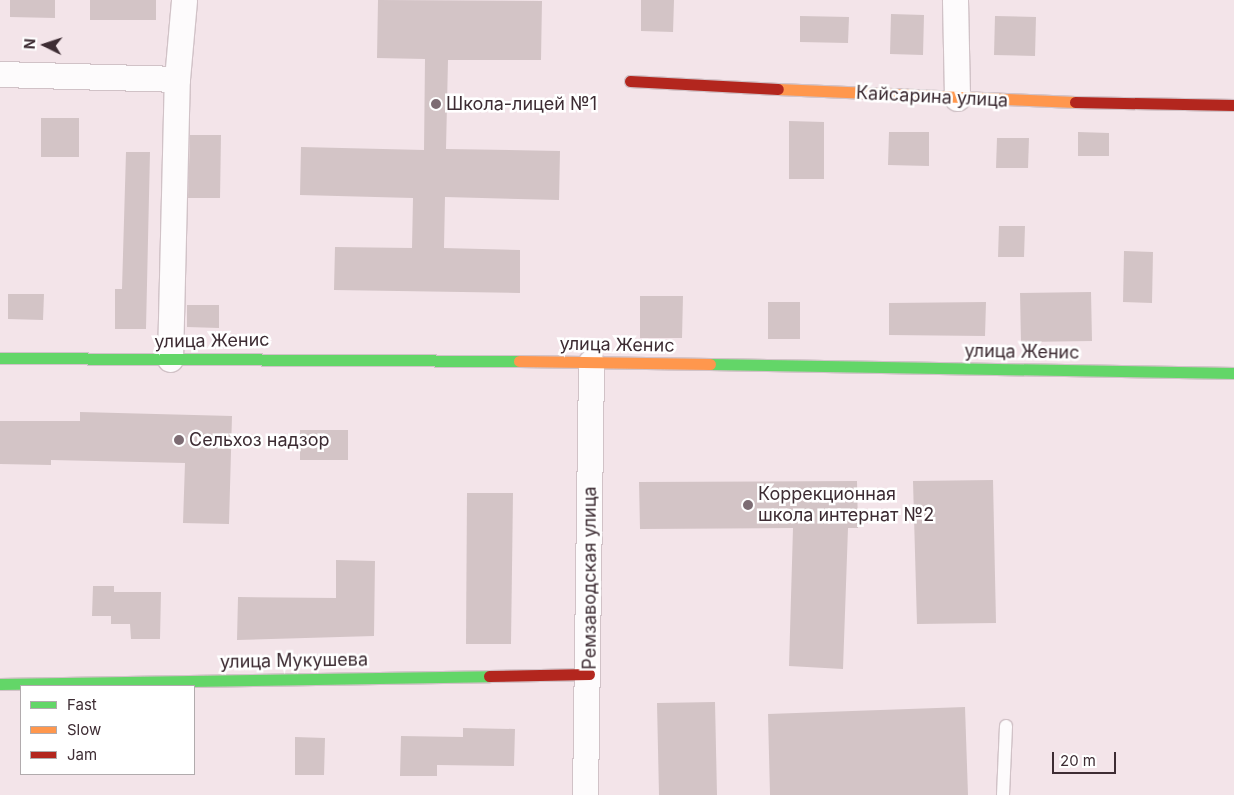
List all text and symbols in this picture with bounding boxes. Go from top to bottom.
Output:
north arrow [20,20,70,70]
text: N [21,38,38,50]
street label: Кайсарина улица [856,82,1008,112]
place label: Школа-лицей №1 [446,93,597,115]
marker: Школа-лицей №1 [430,98,442,110]
street label: улица Женис [154,329,270,353]
street label: улица Женис [559,333,675,357]
street label: улица Женис [964,340,1080,364]
place label: Сельхоз надзор [189,429,330,451]
marker: Сельхоз надзор [173,434,185,446]
place label: Коррекционная школа интернат №2 [758,484,934,526]
street label: Ремзаводская улица [579,486,601,670]
marker: Коррекционная школа интернат №2 [742,499,754,511]
street label: улица Мукушева [220,649,368,673]
legend [20,685,195,775]
text: Fast [67,695,97,714]
text: Slow [67,720,101,739]
scale bar [1054,742,1118,774]
text: Jam [67,745,97,764]
text: 20 m [1060,751,1096,770]

